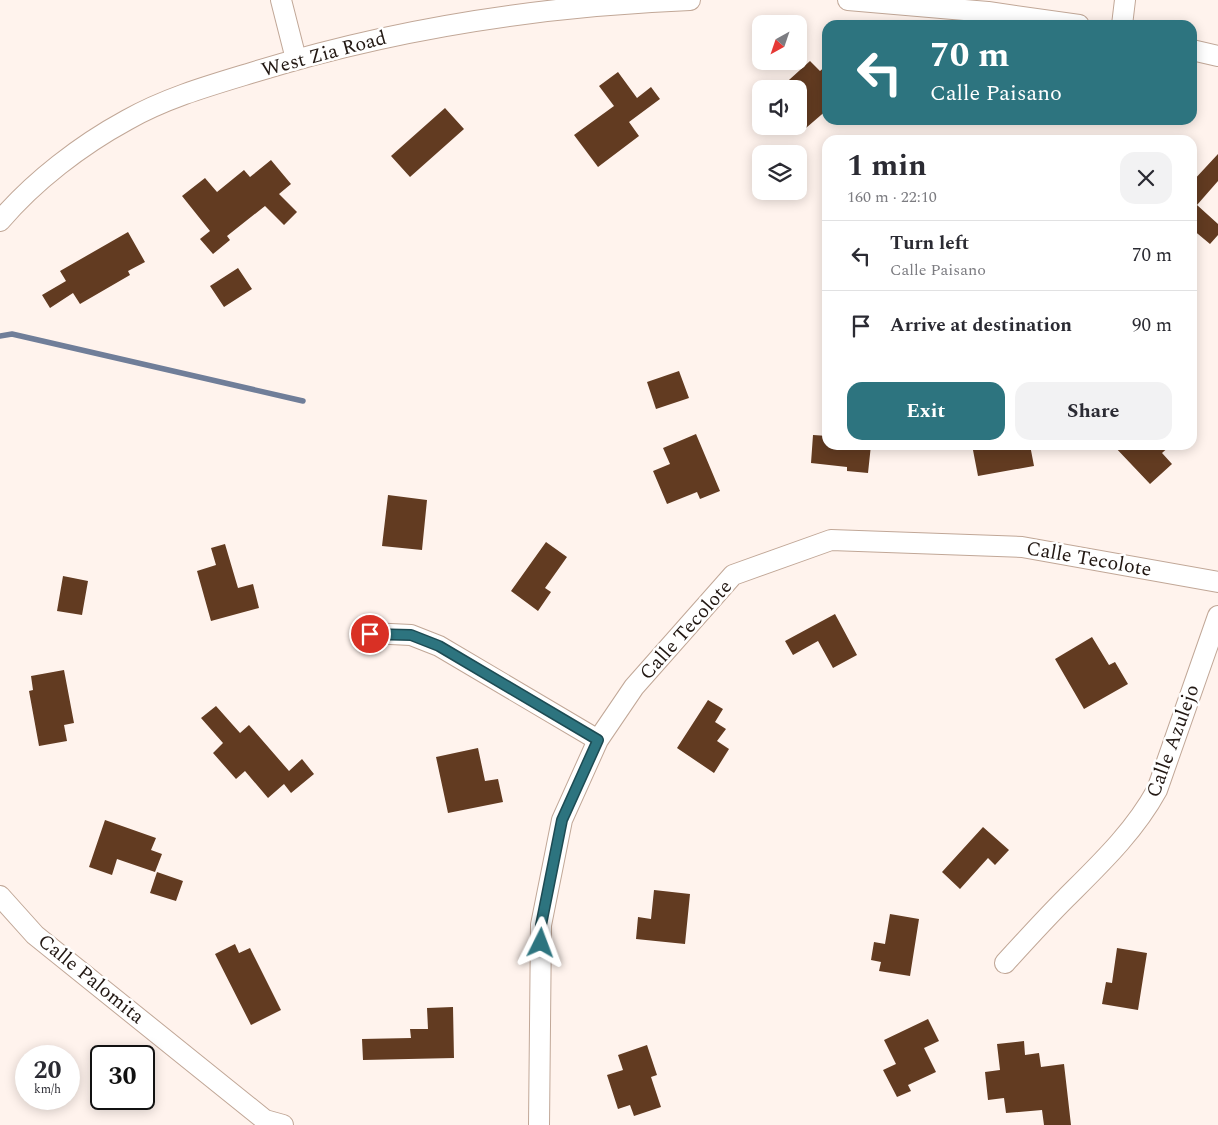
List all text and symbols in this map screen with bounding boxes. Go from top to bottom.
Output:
north arrow [752,15,808,70]
map controls [752,15,807,200]
street label: West Zia Road [258,23,390,85]
text: 70 m [930,29,1010,82]
icon: left [847,40,912,105]
text: Calle Paisano [930,77,1062,110]
button: sound [752,80,807,135]
text: 1 min [847,143,927,189]
button: layers [752,145,807,200]
button: close [1120,152,1172,204]
text: 160 m · 22:10 [847,185,937,209]
text: Turn left [890,229,969,258]
text: 70 m [1132,241,1172,270]
icon: left [847,242,875,270]
text: Calle Paisano [890,258,986,282]
text: Arrive at destination [890,311,1072,340]
text: 90 m [1132,311,1172,340]
icon: arrive [847,312,875,340]
button: Exit [847,382,1005,440]
button: Share [1015,382,1172,440]
street label: Calle Tecolote [1024,533,1154,585]
street label: Calle Tecolote [632,573,740,687]
pin [349,613,391,655]
icon: arrive [356,620,384,648]
street label: Calle Azulejo [1139,680,1207,802]
position arrow [514,916,566,968]
street label: Calle Palomita [31,927,151,1032]
speed limit sign: 30 [90,1045,155,1110]
text: 20 [33,1052,62,1090]
text: km/h [34,1080,61,1099]

